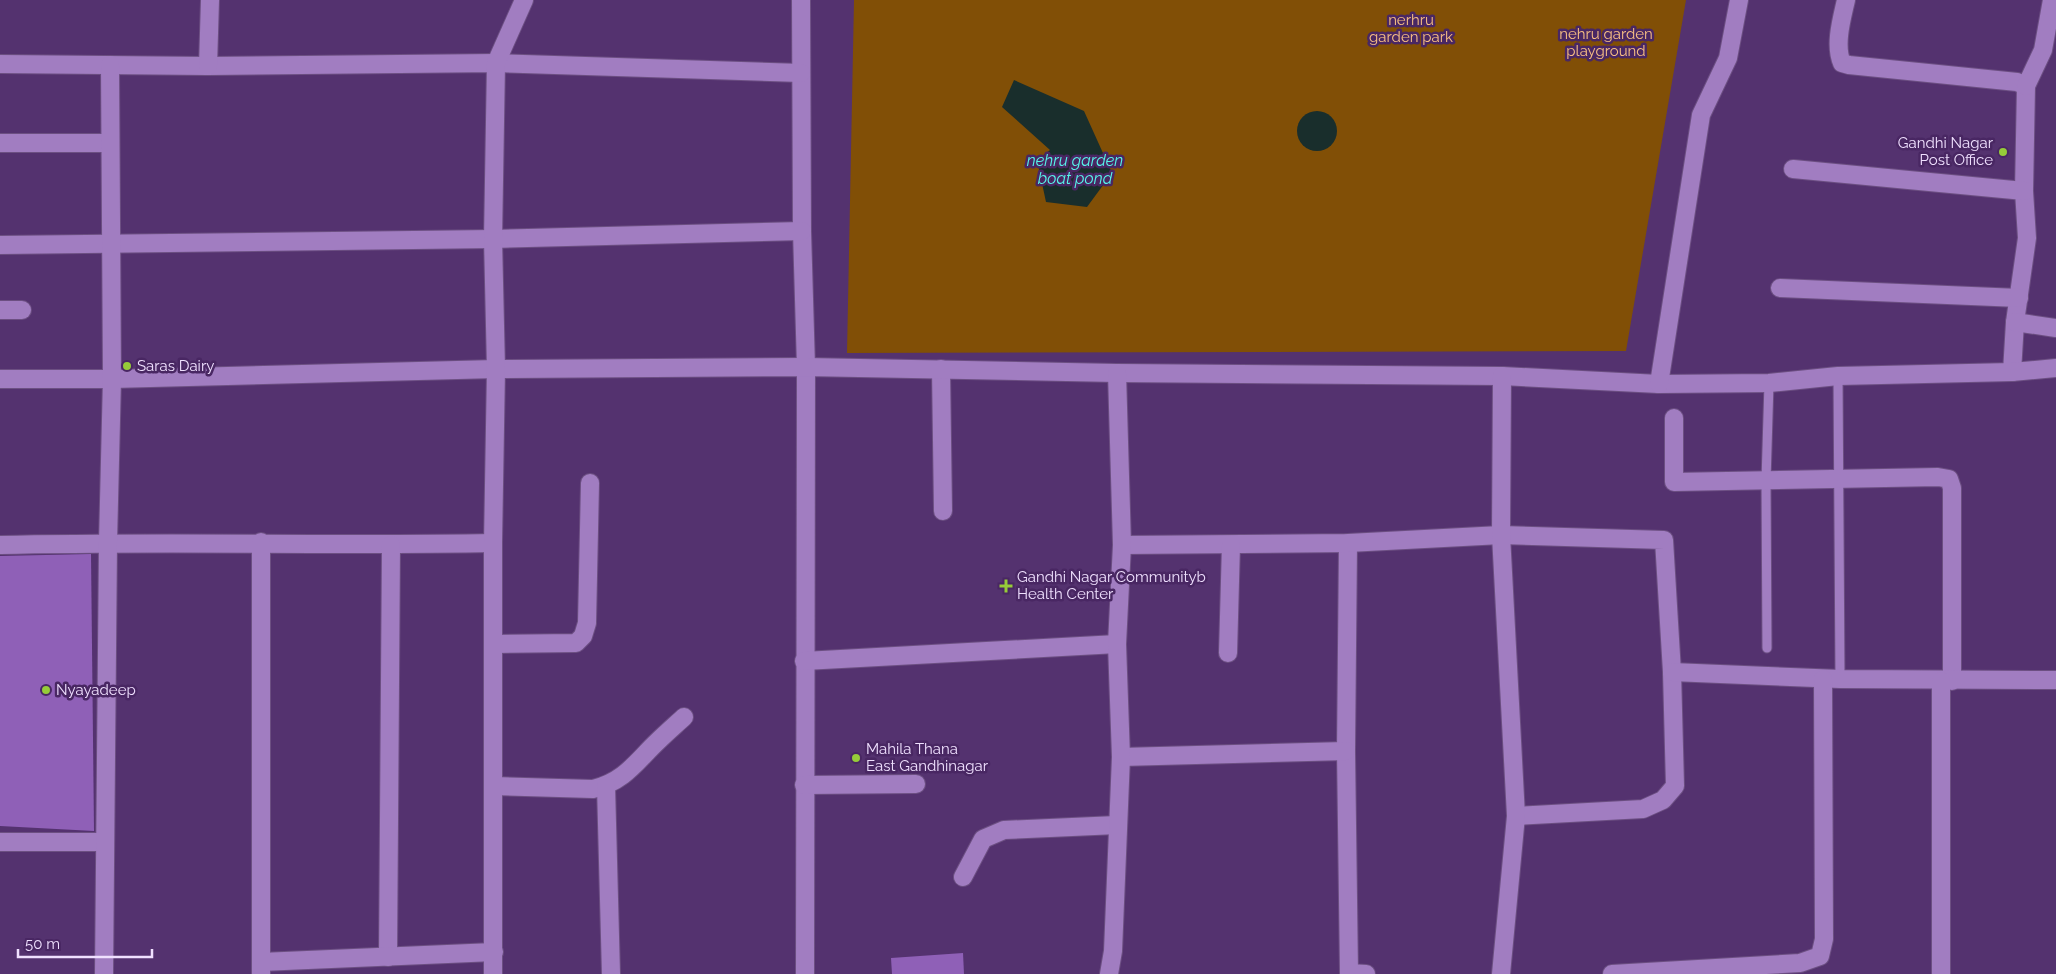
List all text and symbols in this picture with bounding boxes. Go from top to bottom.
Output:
park label: nerhru garden park [1369,11,1453,46]
park label: nehru garden playground [1559,25,1653,60]
place label: Gandhi Nagar Post Office [1898,134,1994,169]
marker: Gandhi Nagar Post Office [1997,146,2009,158]
water label: nehru garden boat pond [1027,151,1123,188]
place label: Saras Dairy [137,357,214,375]
marker: Saras Dairy [121,360,133,372]
place label: Gandhi Nagar Communityb Health Center [1017,568,1206,603]
marker: Gandhi Nagar Communityb Health Center [999,579,1013,593]
place label: Nyayadeep [56,681,136,699]
marker: Nyayadeep [40,684,52,696]
place label: Mahila Thana East Gandhinagar [866,740,989,775]
marker: Mahila Thana East Gandhinagar [850,752,862,764]
scale bar [18,926,151,958]
text: 50 m [25,935,60,953]

